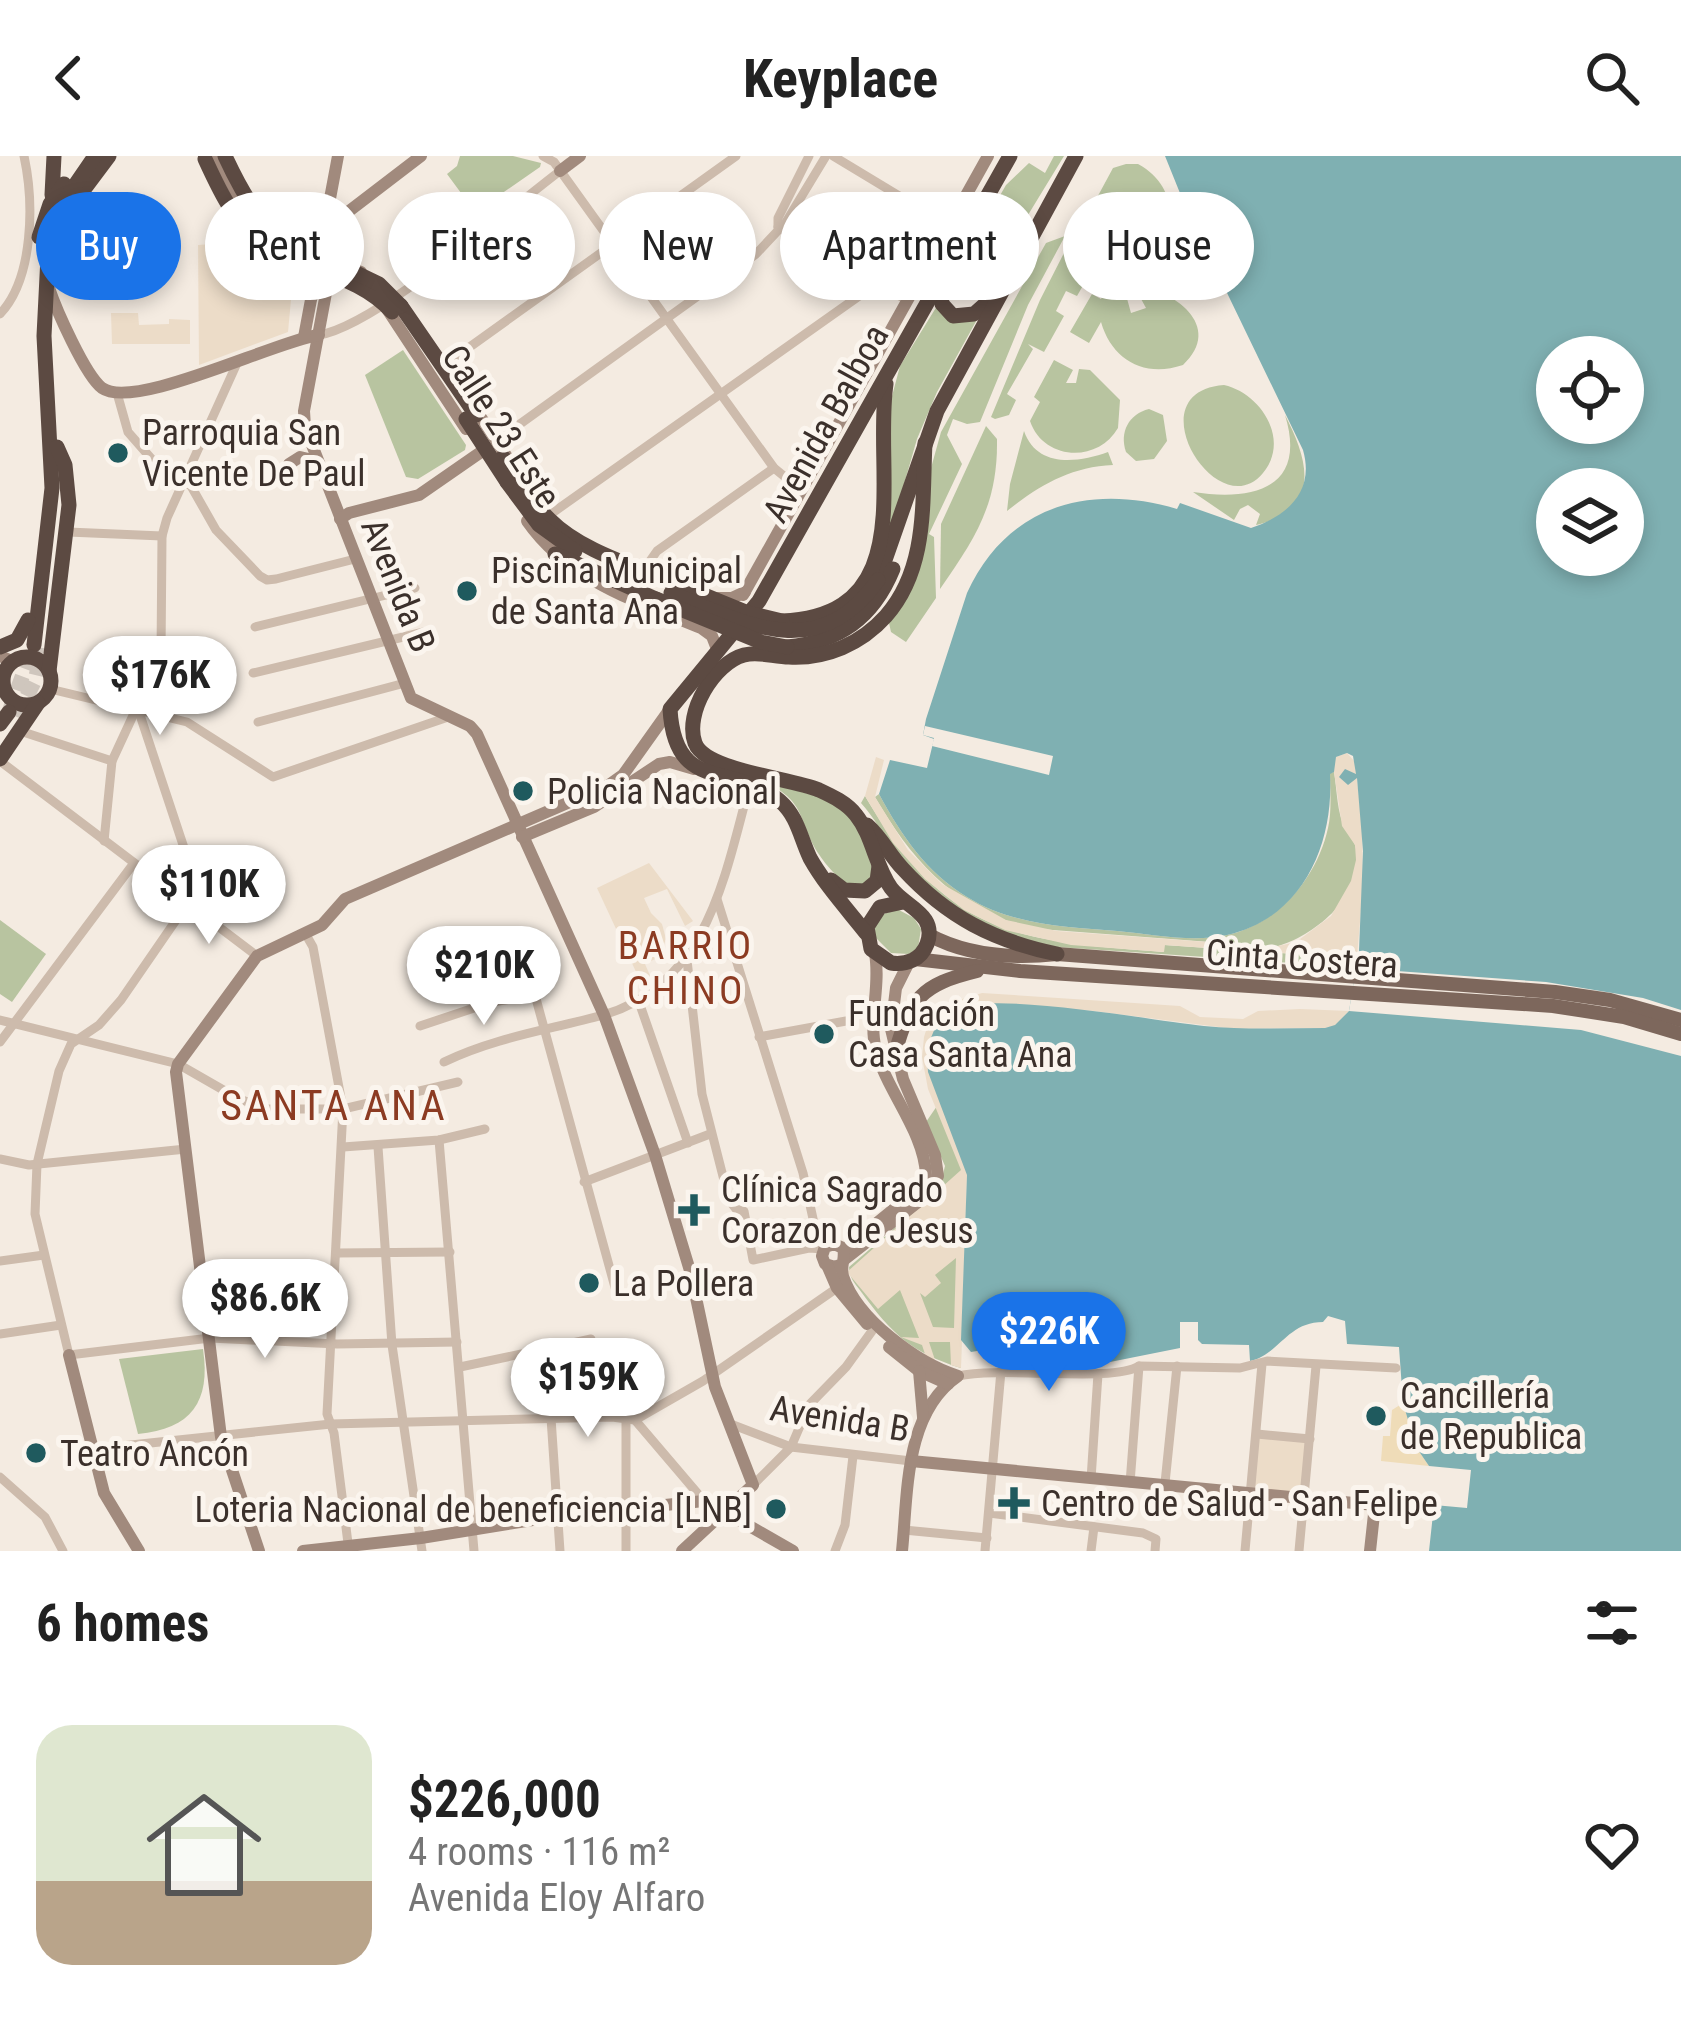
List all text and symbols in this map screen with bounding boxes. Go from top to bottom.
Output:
icon: back [36,45,102,111]
icon: search [1579,45,1645,111]
text: Keyplace [743,47,938,110]
chip: Buy [36,192,181,300]
chip: Rent [205,192,364,300]
chip: Filters [388,192,575,300]
chip: New [599,192,756,300]
chip: Apartment [780,192,1039,300]
chip: House [1063,192,1254,300]
street label: Avenida Balboa [754,317,897,530]
map controls [1536,336,1644,576]
button: locate [1536,336,1644,444]
street label: Calle 23 Este [433,338,569,516]
place label: Parroquia San Vicente De Paul [142,412,366,495]
marker: Parroquia San Vicente De Paul [105,440,131,466]
button: layers [1536,468,1644,576]
street label: Avenida B [352,512,444,658]
place label: Piscina Municipal de Santa Ana [491,550,742,633]
marker: Piscina Municipal de Santa Ana [454,578,480,604]
pin: $176K [76,636,244,738]
text: $176K [110,652,210,698]
place label: Policia Nacional [547,771,777,813]
marker: Policia Nacional [510,778,536,804]
pin: $110K [125,845,293,947]
text: $110K [159,861,259,907]
district label: BARRIO CHINO [618,923,754,1014]
pin: $210K [400,926,568,1028]
street label: Cinta Costera [1205,931,1399,987]
text: $210K [434,942,534,988]
place label: Fundación Casa Santa Ana [848,993,1073,1076]
marker: Fundación Casa Santa Ana [811,1021,837,1047]
district label: SANTA ANA [220,1081,448,1130]
place label: Clínica Sagrado Corazon de Jesus [721,1169,974,1252]
marker: Clínica Sagrado Corazon de Jesus [678,1194,710,1226]
pin: $86.6K [167,1259,363,1361]
place label: La Pollera [613,1263,754,1305]
marker: La Pollera [576,1270,602,1296]
text: $86.6K [209,1275,321,1321]
pin: $226K [965,1292,1133,1394]
text: $226K [999,1308,1099,1354]
pin: $159K [504,1338,672,1440]
text: $159K [538,1354,638,1400]
place label: Cancillería de Republica [1400,1375,1582,1458]
street label: Avenida B [767,1387,913,1451]
marker: Cancillería de Republica [1363,1403,1389,1429]
place label: Teatro Ancón [60,1433,249,1475]
marker: Teatro Ancón [23,1440,49,1466]
place label: Centro de Salud - San Felipe [1041,1483,1438,1525]
marker: Centro de Salud - San Felipe [998,1487,1030,1519]
place label: Loteria Nacional de beneficiencia [LNB] [195,1489,752,1531]
marker: Loteria Nacional de beneficiencia [LNB] [763,1496,789,1522]
icon: filters [1579,1590,1645,1656]
text: 6 homes [36,1594,209,1653]
text: $226,000 [408,1770,601,1829]
icon: home [132,1773,276,1917]
icon: heart [1579,1812,1645,1878]
text: 4 rooms · 116 m² [408,1829,670,1875]
text: Avenida Eloy Alfaro [408,1875,705,1921]

